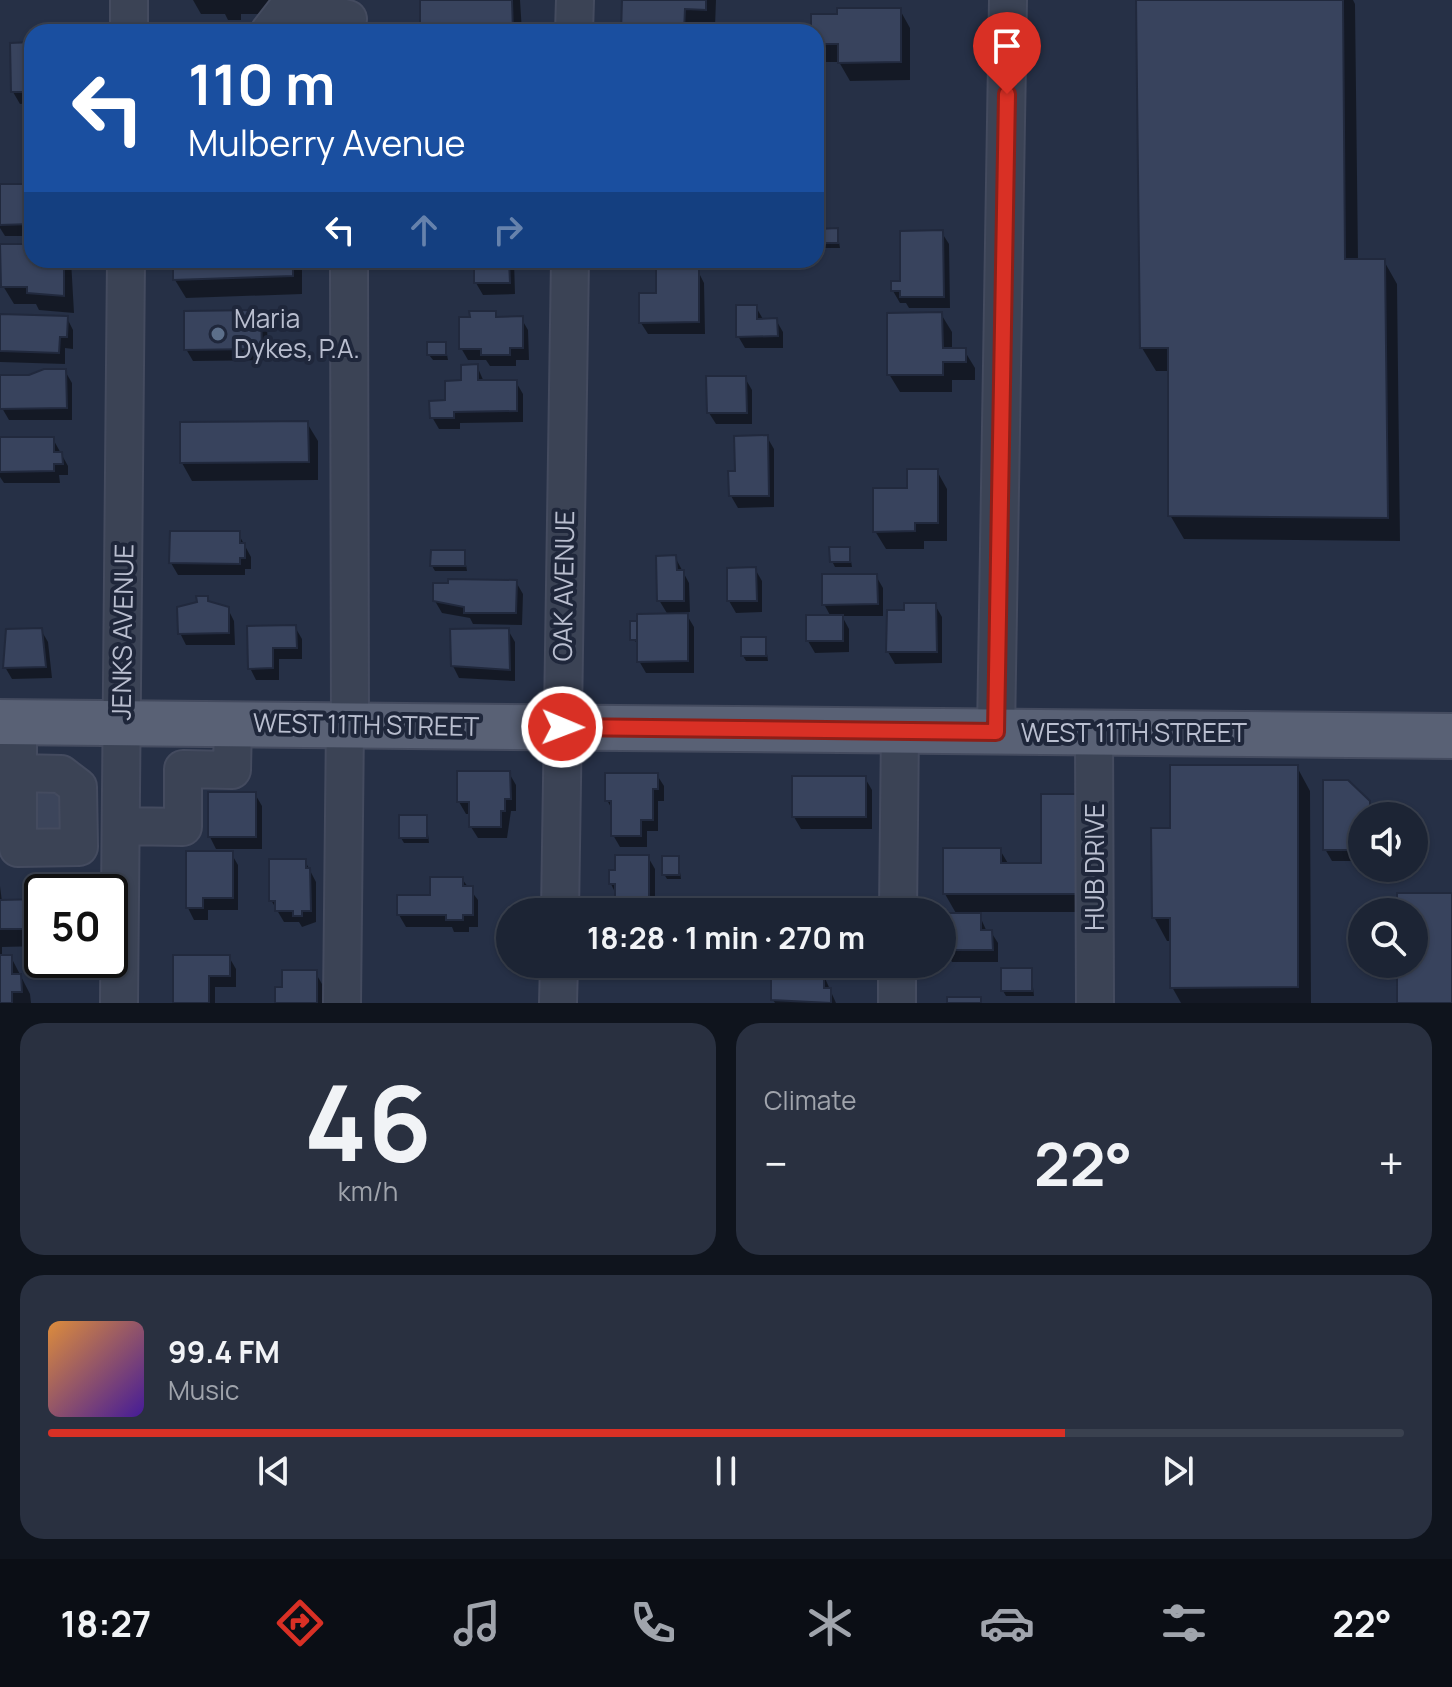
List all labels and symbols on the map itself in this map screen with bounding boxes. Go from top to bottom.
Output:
pin [973,12,1041,94]
place label: Maria Dykes, P.A. [234,300,360,366]
marker: Maria Dykes, P.A. [209,325,227,343]
street label: OAK AVENUE [544,510,582,662]
street label: JENKS AVENUE [102,543,142,721]
position arrow [520,685,604,769]
street label: WEST 11TH STREET [253,704,480,744]
street label: WEST 11TH STREET [1021,714,1248,750]
street label: HUB DRIVE [1076,803,1112,931]
speed limit sign: 50 [24,874,128,978]

